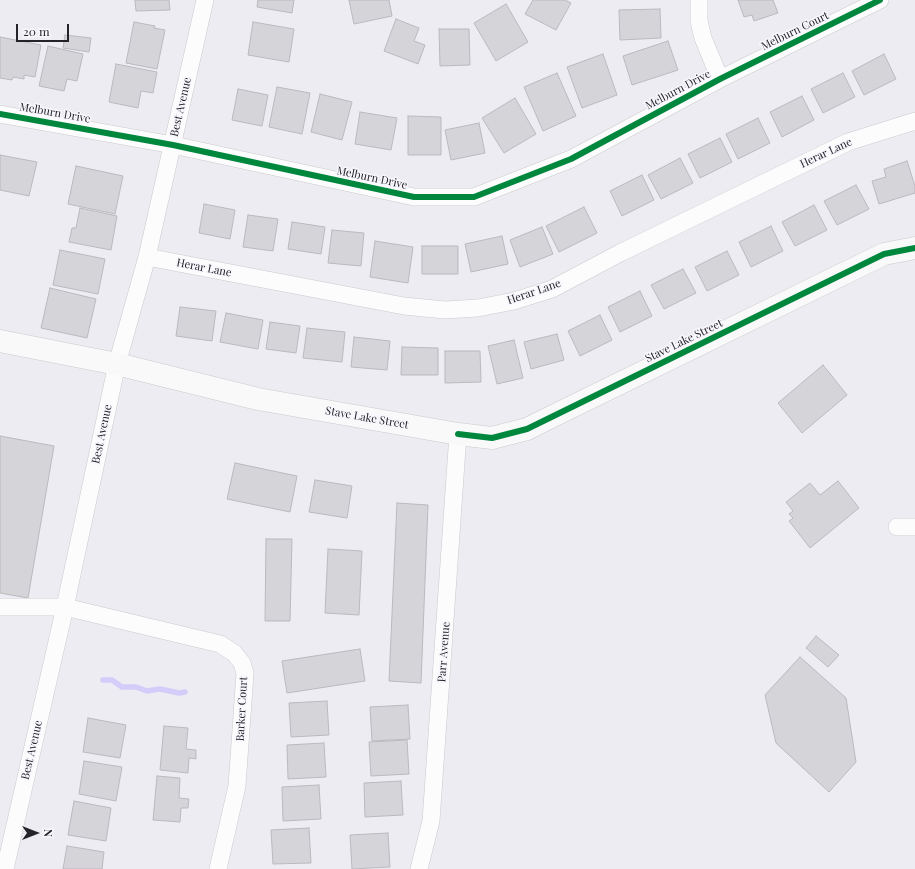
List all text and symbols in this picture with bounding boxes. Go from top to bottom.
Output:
street label: Melburn Court [759,9,831,53]
scale bar [18,16,71,42]
text: 20 m [23,23,50,39]
street label: Melburn Drive [643,67,713,113]
street label: Best Avenue [168,76,194,138]
street label: Melburn Drive [19,100,91,126]
street label: Herar Lane [798,135,854,171]
street label: Melburn Drive [336,164,408,192]
street label: Herar Lane [175,256,233,280]
street label: Herar Lane [505,277,563,307]
street label: Stave Lake Street [643,317,725,365]
street label: Best Avenue [89,403,115,465]
street label: Stave Lake Street [324,404,410,432]
street label: Parr Avenue [435,621,453,683]
street label: Barker Court [234,676,250,742]
street label: Best Avenue [19,719,45,781]
north arrow [16,813,56,853]
text: N [41,829,56,837]

